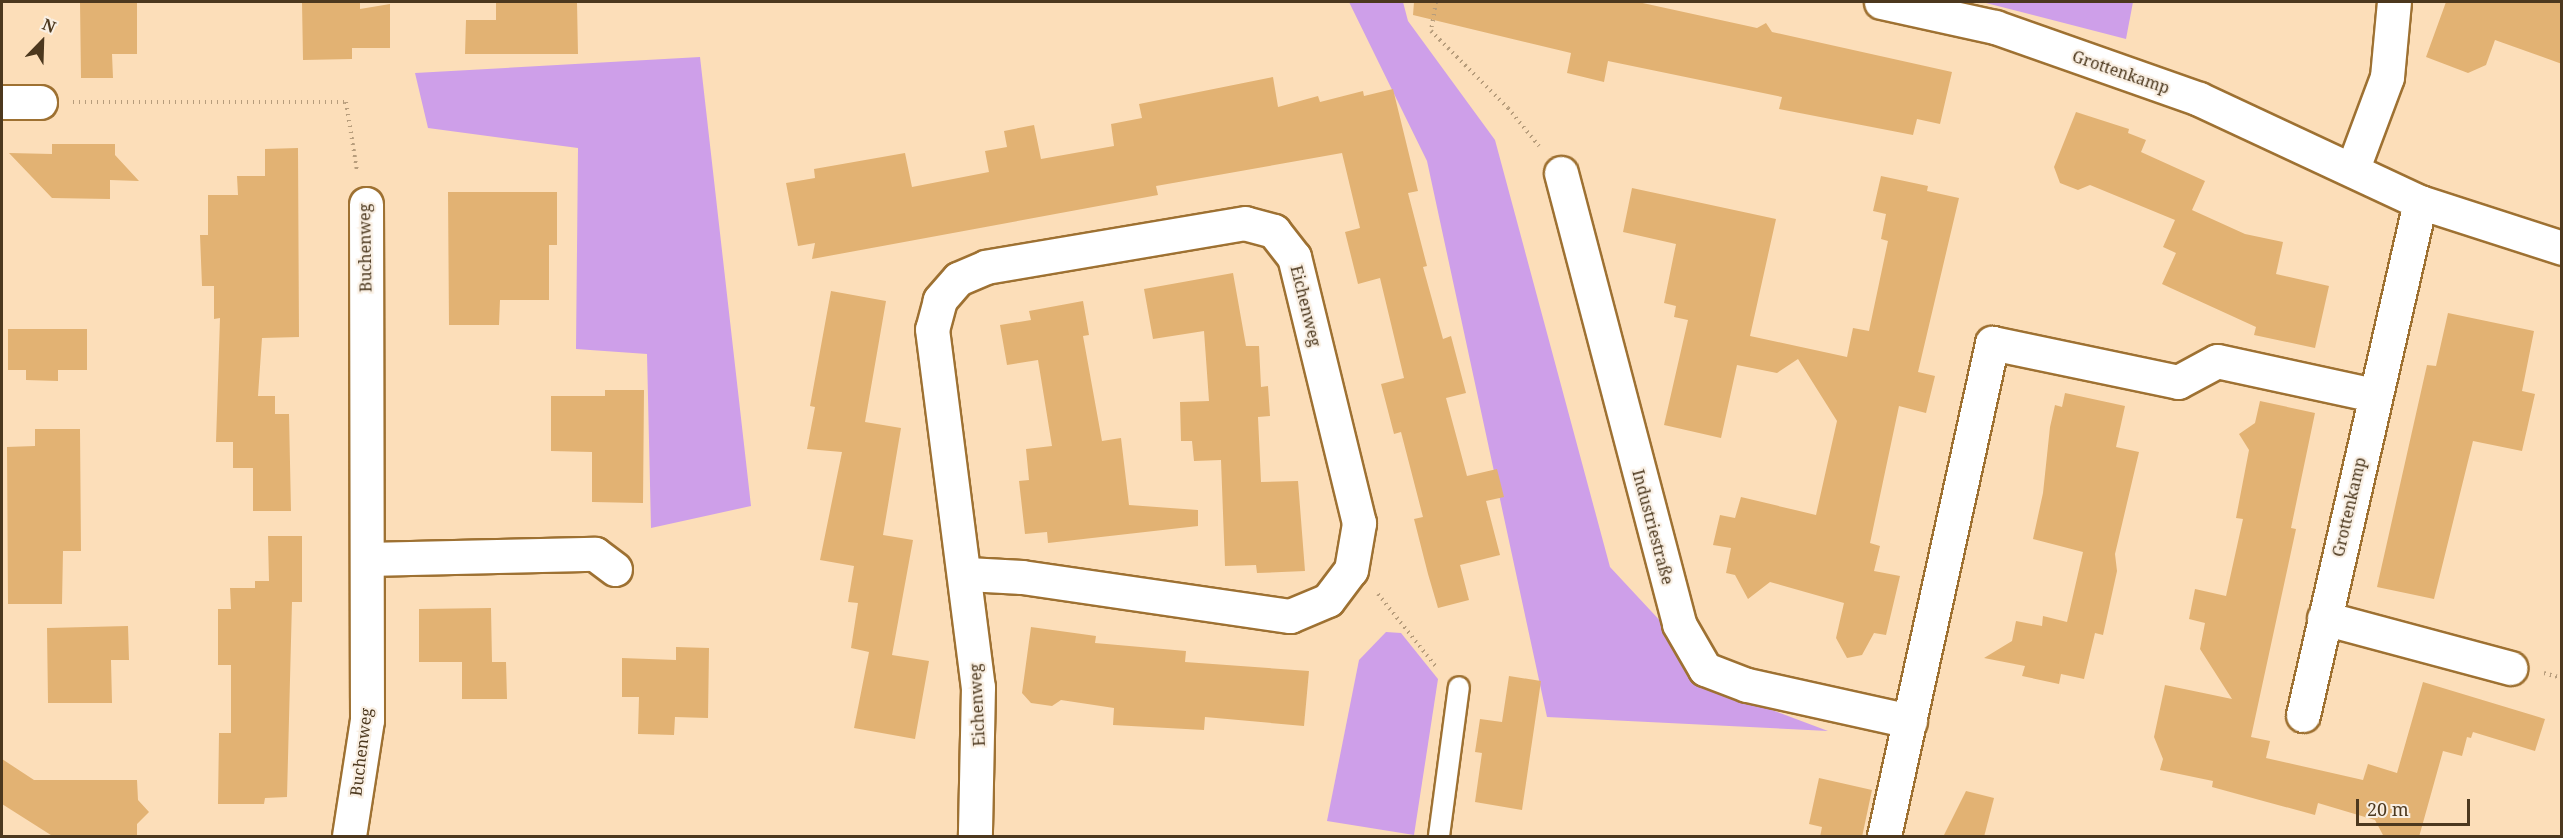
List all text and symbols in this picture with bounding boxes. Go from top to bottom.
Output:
north arrow [12,12,72,72]
text: N [39,13,59,38]
street label: Grottenkamp [2070,46,2172,98]
street label: Buchenweg [355,204,375,292]
street label: Eichenweg [1287,263,1325,349]
street label: Grottenkamp [2328,455,2370,559]
street label: Industriestraße [1628,467,1678,587]
street label: Eichenweg [965,663,989,747]
street label: Buchenweg [346,707,376,797]
scale bar [2359,787,2473,825]
text: 20 m [2367,797,2409,821]

